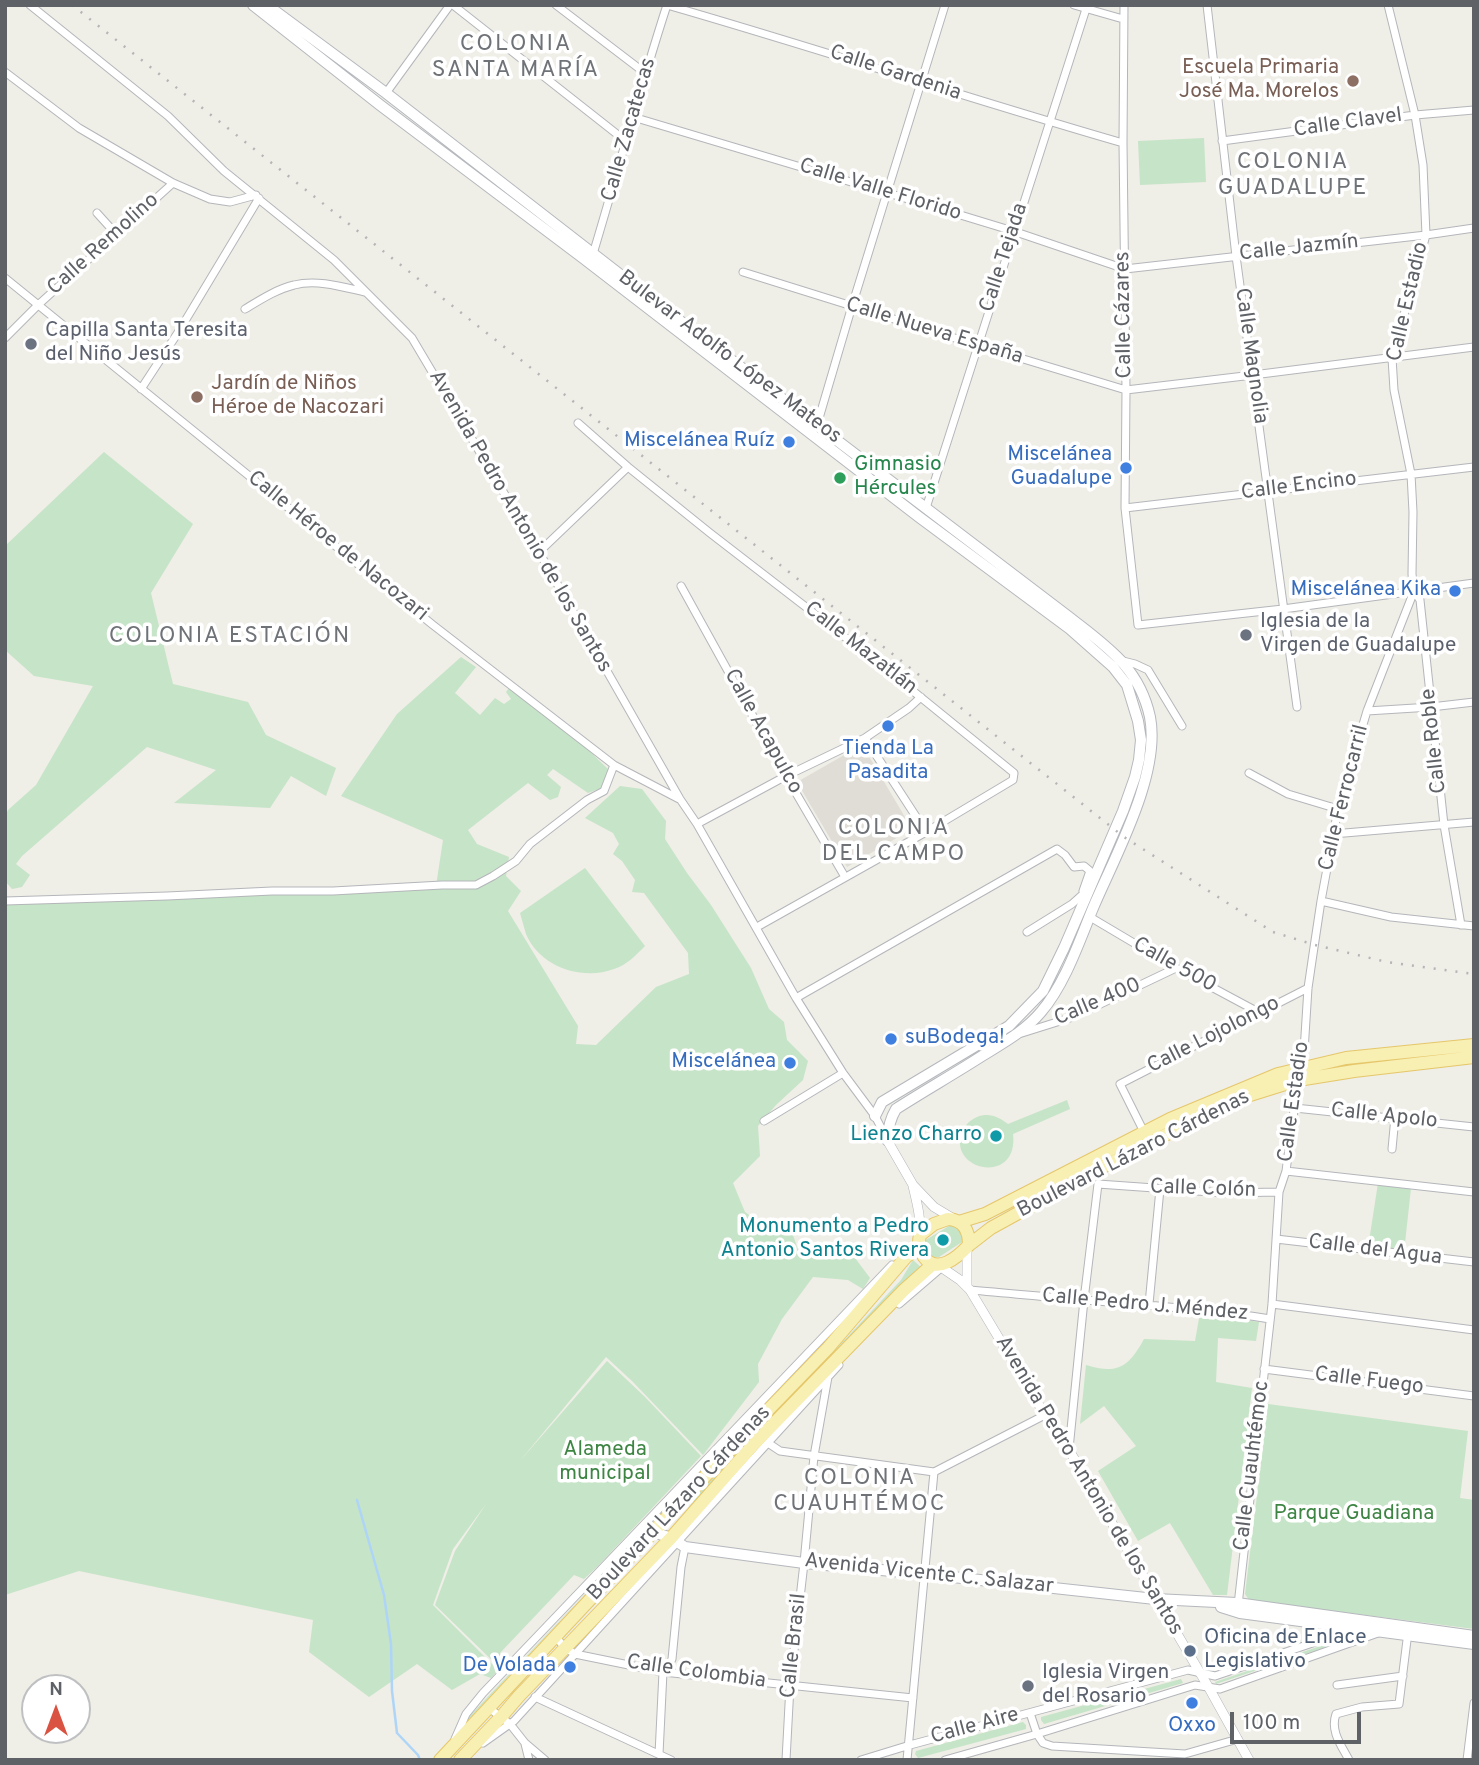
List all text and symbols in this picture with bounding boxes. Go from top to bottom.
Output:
district label: COLONIA SANTA MARÍA [433,31,599,85]
street label: Calle Gardenia [826,41,964,107]
street label: Calle Zacatecas [597,55,663,205]
place label: Escuela Primaria José Ma. Morelos [1179,56,1339,106]
marker: Escuela Primaria José Ma. Morelos [1345,73,1361,89]
street label: Calle Clavel [1292,104,1404,144]
district label: COLONIA GUADALUPE [1219,149,1367,203]
street label: Calle Valle Florido [796,154,964,228]
street label: Calle Remolino [43,188,165,302]
street label: Calle Tejada [976,200,1034,316]
street label: Calle Jazmín [1238,230,1360,268]
street label: Calle Estadio [1383,240,1435,364]
street label: Calle Cázares [1111,251,1139,379]
street label: Bulevar Adolfo López Mateos [612,266,846,450]
street label: Calle Magnolia [1228,286,1272,426]
street label: Calle Nueva España [842,293,1026,371]
place label: Capilla Santa Teresita del Niño Jesús [45,319,248,369]
marker: Capilla Santa Teresita del Niño Jesús [23,336,39,352]
street label: Avenida Pedro Antonio de los Santos [422,366,616,678]
place label: Jardín de Niños Héroe de Nacozari [211,372,384,422]
marker: Jardín de Niños Héroe de Nacozari [189,389,205,405]
place label: Miscelánea Ruíz [624,429,775,455]
marker: Miscelánea Ruíz [781,434,797,450]
place label: Miscelánea Guadalupe [1007,443,1112,493]
place label: Gimnasio Hércules [854,453,942,503]
marker: Miscelánea Guadalupe [1118,460,1134,476]
street label: Calle Héroe de Nacozari [242,466,432,628]
street label: Calle Encino [1240,467,1358,507]
marker: Gimnasio Hércules [832,470,848,486]
place label: Miscelánea Kika [1290,578,1441,604]
marker: Miscelánea Kika [1447,583,1463,599]
street label: Calle Mazatlán [799,597,921,701]
place label: Iglesia de la Virgen de Guadalupe [1260,610,1456,660]
district label: COLONIA ESTACIÓN [111,623,349,651]
marker: Iglesia de la Virgen de Guadalupe [1238,627,1254,643]
street label: Calle Acapulco [717,665,807,799]
street label: Calle Roble [1417,687,1453,795]
marker: Tienda La Pasadita [880,718,896,734]
street label: Calle Ferrocarril [1315,722,1375,874]
place label: Tienda La Pasadita [842,737,934,787]
district label: COLONIA DEL CAMPO [823,815,965,869]
street label: Calle 500 [1128,933,1220,999]
street label: Calle 400 [1051,973,1145,1033]
street label: Calle Lojolongo [1144,992,1284,1080]
place label: suBodega! [905,1026,1005,1052]
marker: suBodega! [883,1031,899,1047]
street label: Calle Estadio [1274,1040,1316,1164]
place label: Miscelánea [671,1050,776,1076]
marker: Miscelánea [782,1055,798,1071]
street label: Boulevard Lázaro Cárdenas [1014,1085,1254,1225]
street label: Calle Apolo [1329,1099,1439,1135]
place label: Lienzo Charro [850,1123,982,1149]
marker: Lienzo Charro [988,1128,1004,1144]
street label: Calle Colón [1149,1176,1257,1204]
place label: Monumento a Pedro Antonio Santos Rivera [720,1215,929,1265]
street label: Calle del Agua [1307,1230,1443,1272]
marker: Monumento a Pedro Antonio Santos Rivera [935,1232,951,1248]
street label: Calle Pedro J. Méndez [1041,1284,1249,1328]
street label: Avenida Pedro Antonio de los Santos [988,1332,1188,1640]
street label: Calle Fuego [1313,1363,1425,1401]
street label: Calle Cuauhtémoc [1230,1379,1276,1553]
street label: Boulevard Lázaro Cárdenas [583,1401,777,1607]
park label: Alameda municipal [559,1438,651,1488]
district label: COLONIA CUAUHTÉMOC [775,1465,945,1519]
park label: Parque Guadiana [1274,1502,1434,1528]
street label: Avenida Vicente C. Salazar [803,1549,1055,1601]
street label: Calle Brasil [777,1592,813,1700]
place label: Oficina de Enlace Legislativo [1204,1626,1367,1676]
marker: Oficina de Enlace Legislativo [1182,1643,1198,1659]
street label: Calle Colombia [625,1651,767,1695]
place label: De Volada [463,1654,556,1680]
marker: De Volada [562,1659,578,1675]
place label: Iglesia Virgen del Rosario [1042,1661,1169,1711]
north arrow [21,1674,91,1744]
text: N [49,1678,63,1702]
marker: Iglesia Virgen del Rosario [1020,1678,1036,1694]
marker: Oxxo [1184,1695,1200,1711]
scale bar [1234,1698,1365,1742]
street label: Calle Aire [928,1703,1022,1751]
text: 100 m [1243,1710,1300,1737]
place label: Oxxo [1168,1714,1216,1740]

